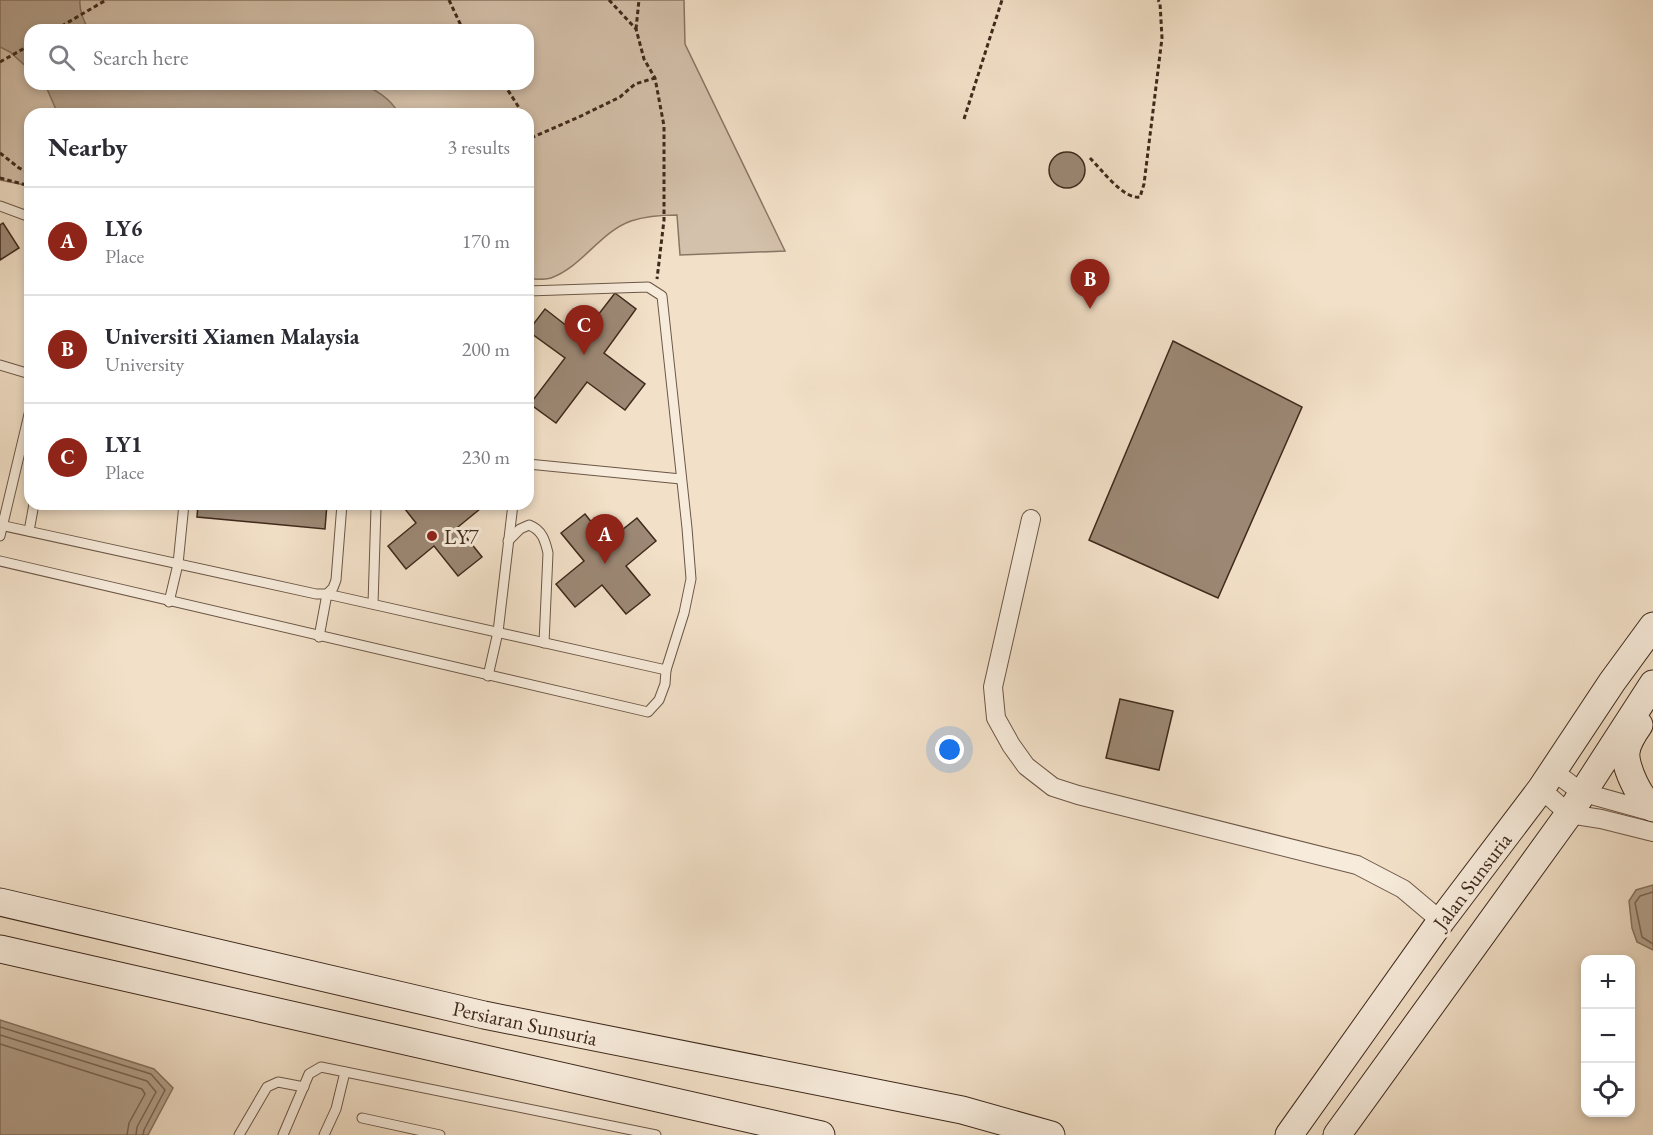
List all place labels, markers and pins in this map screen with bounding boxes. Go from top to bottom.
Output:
pin: B [1070,260,1110,309]
pin: C [564,306,604,355]
pin: A [586,514,624,564]
place label: LY7 [444,523,479,550]
marker: LY7 [425,529,439,543]

